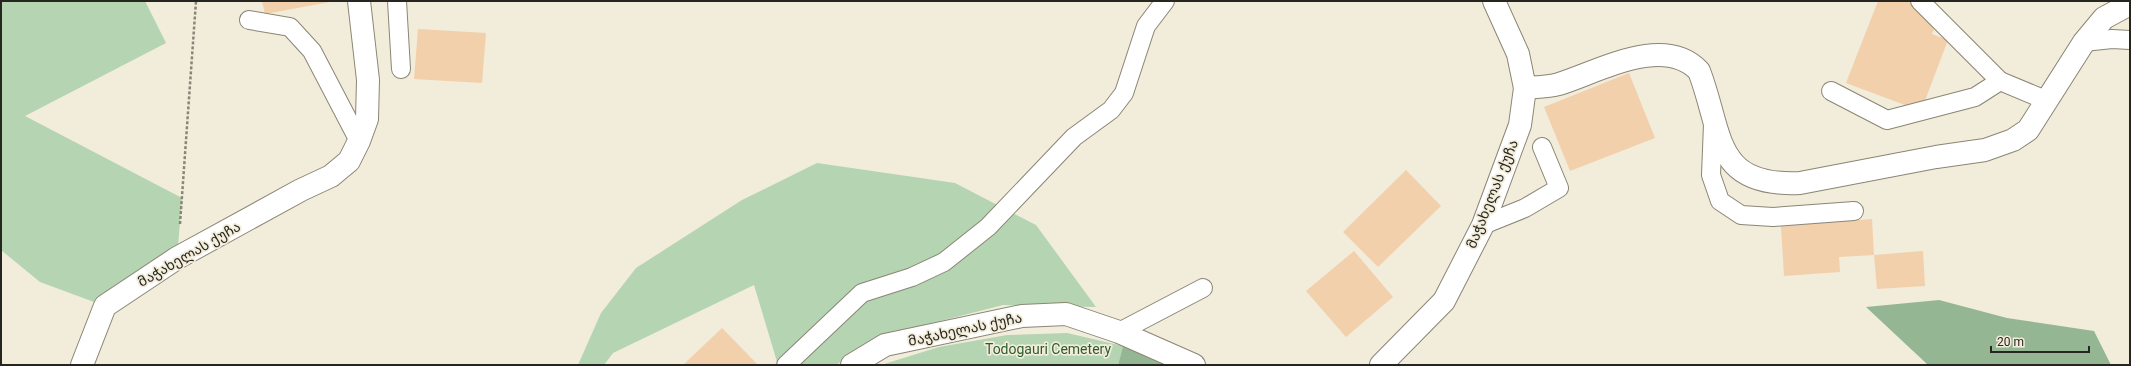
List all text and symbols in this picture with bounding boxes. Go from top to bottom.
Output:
street label: მაჭახელას ქუჩა [1463,137,1522,251]
street label: მაჭახელას ქუჩა [135,218,244,291]
street label: მაჭახელას ქუჩა [907,309,1024,350]
scale bar [1991,328,2089,354]
text: 20 m [1997,335,2024,349]
park label: Todogauri Cemetery [985,341,1111,357]

